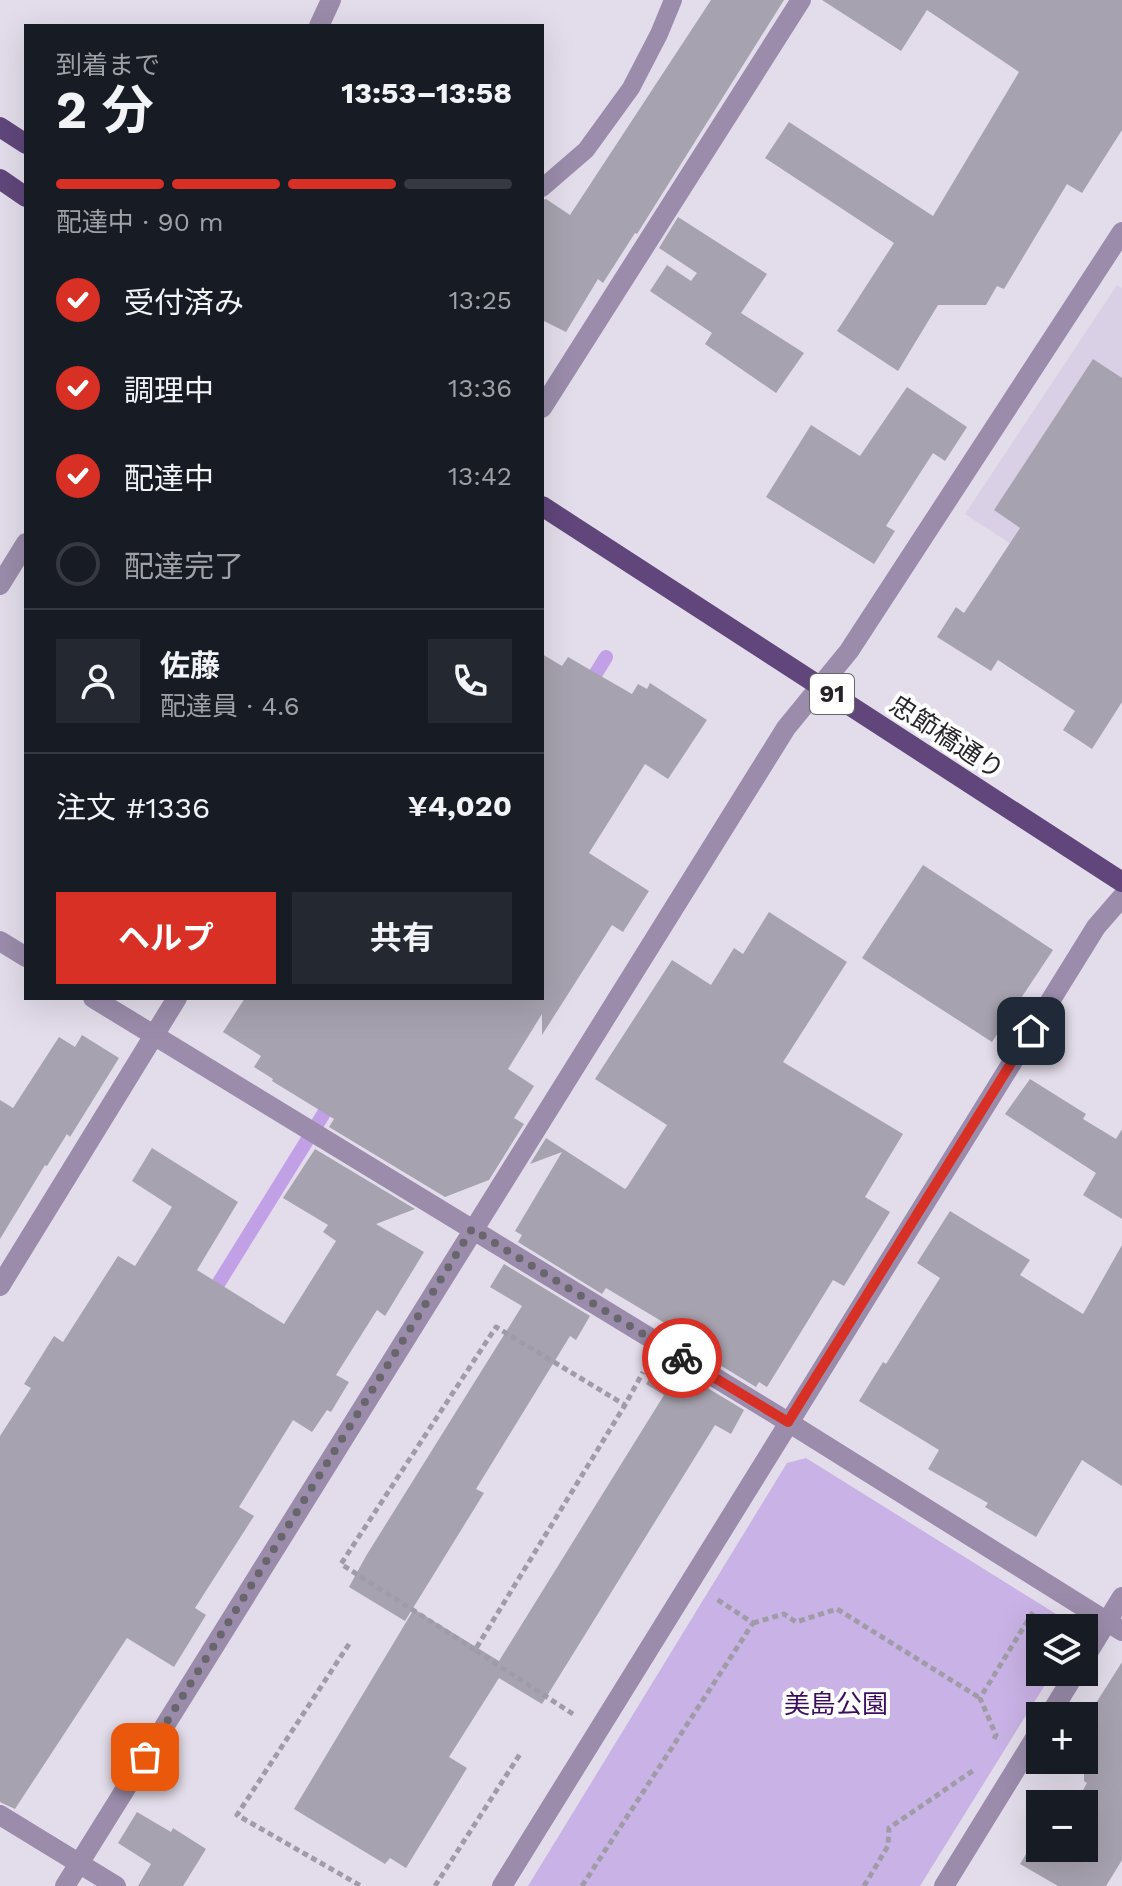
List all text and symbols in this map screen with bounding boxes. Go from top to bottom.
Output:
text: 到着まで [56,50,160,80]
text: 13:53–13:58 [341,75,512,110]
text: 2 分 [56,80,154,141]
text: 配達中 · 90 m [56,207,223,237]
icon: check [56,278,100,322]
text: 受付済み [124,285,244,320]
text: 13:25 [449,285,512,315]
icon: check [56,366,100,410]
text: 調理中 [124,373,214,408]
text: 13:36 [448,373,512,403]
icon: check [56,454,100,498]
text: 配達中 [124,461,214,496]
text: 13:42 [448,461,512,491]
text: 配達完了 [124,549,244,584]
button: person [56,639,140,723]
button: phone [428,639,512,723]
text: 佐藤 [160,648,220,683]
road number: 91 [810,674,854,714]
street label: 忠節橋通り [884,689,1010,785]
text: 配達員 · 4.6 [160,691,300,721]
text: ¥4,020 [408,788,512,823]
text: 注文 #1336 [56,790,210,825]
button: ヘルプ [56,892,276,984]
button: 共有 [292,892,512,984]
pin [997,997,1065,1065]
icon: home [1009,1009,1053,1053]
courier [642,1318,722,1398]
icon: bike [660,1336,704,1380]
map controls [1026,1614,1098,1862]
button: layers [1026,1614,1098,1686]
park label: 美島公園 [784,1689,888,1719]
button: + [1026,1702,1098,1774]
pin [111,1723,179,1791]
icon: bag [123,1735,167,1779]
button: − [1026,1790,1098,1862]

